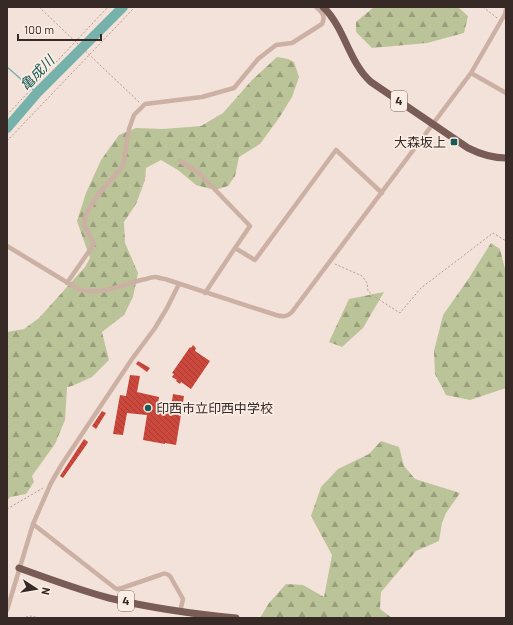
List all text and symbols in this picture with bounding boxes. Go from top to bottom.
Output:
scale bar [18,16,101,42]
text: 100 m [24,22,54,36]
water label: 亀成川 [16,50,59,94]
road number: 4 [391,91,407,111]
place label: 大森坂上 [394,134,446,150]
marker: 大森坂上 [449,137,459,147]
place label: 印西市立印西中学校 [156,400,273,416]
marker: 印西市立印西中学校 [143,403,153,413]
north arrow [16,569,56,609]
text: N [39,586,53,596]
road number: 4 [118,591,134,611]

